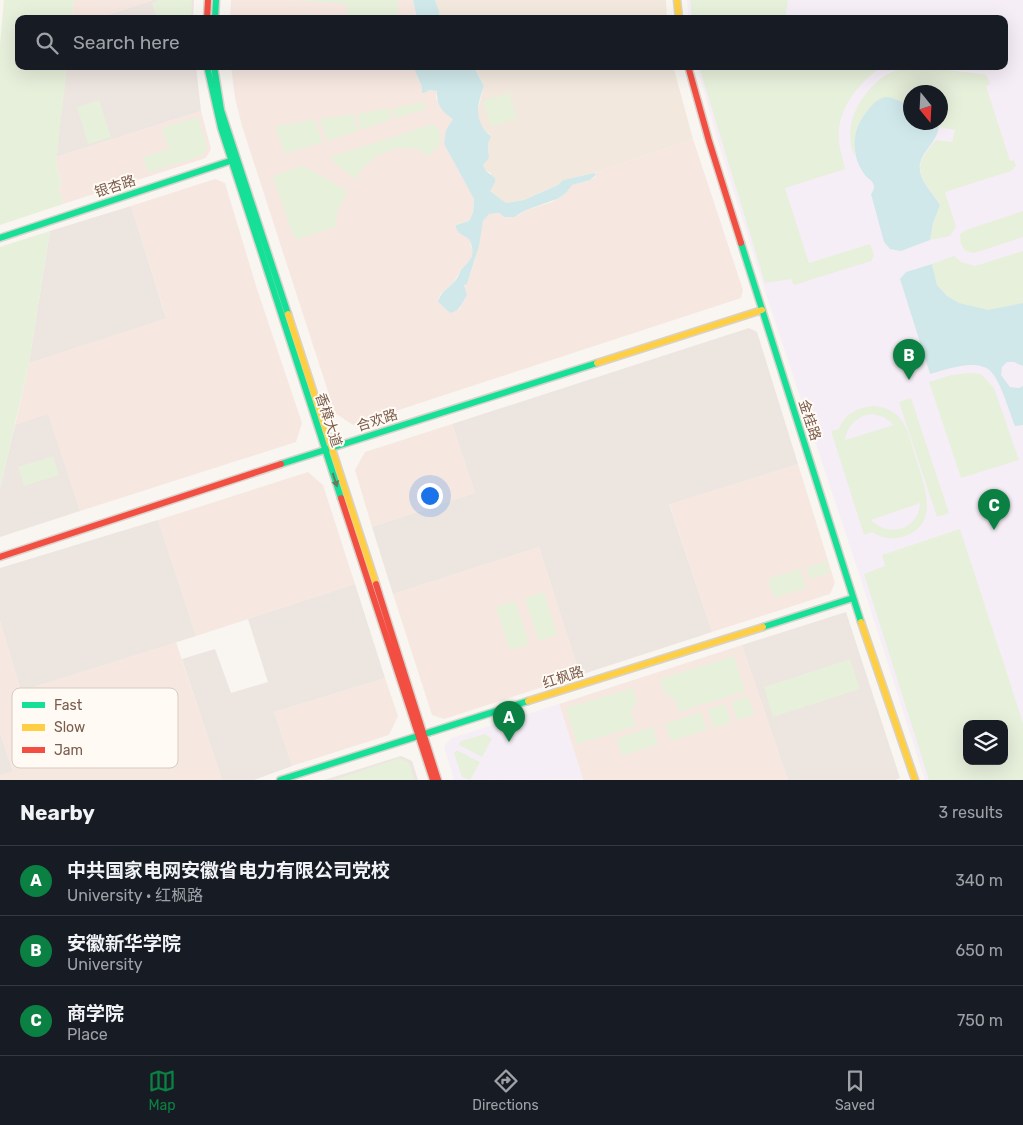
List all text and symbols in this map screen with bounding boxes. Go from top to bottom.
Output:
search box [15,15,1008,70]
icon: search [33,29,61,57]
text: Search here [73,31,180,54]
north arrow [903,85,948,130]
street label: 银杏路 [93,172,138,201]
pin: B [893,339,925,380]
street label: 香樟大道 [312,391,345,449]
street label: 金桂路 [795,398,824,443]
street label: 合欢路 [355,406,400,435]
one-way arrow [332,473,340,488]
your location [417,483,443,509]
pin: C [978,489,1010,530]
street label: 红枫路 [541,663,586,692]
legend [12,688,178,768]
text: Fast [54,697,83,714]
pin: A [493,701,525,742]
text: Slow [54,719,85,736]
map controls [963,720,1008,765]
button: layers [963,720,1008,765]
text: Jam [54,742,83,759]
text: Nearby [20,800,95,825]
text: 3 results [938,803,1003,822]
text: 中共国家电网安徽省电力有限公司党校 [67,859,390,882]
text: A [30,871,42,890]
text: 340 m [955,871,1003,890]
text: University · 红枫路 [67,886,203,905]
text: 安徽新华学院 [67,932,181,955]
text: B [30,941,42,960]
text: 650 m [956,941,1003,960]
text: University [67,955,143,974]
text: 商学院 [67,1002,124,1025]
text: C [30,1011,42,1030]
text: 750 m [957,1011,1003,1030]
text: Place [67,1025,108,1044]
tab: Map [148,1067,176,1114]
tab: Directions [472,1067,539,1114]
tab: Saved [835,1067,875,1114]

